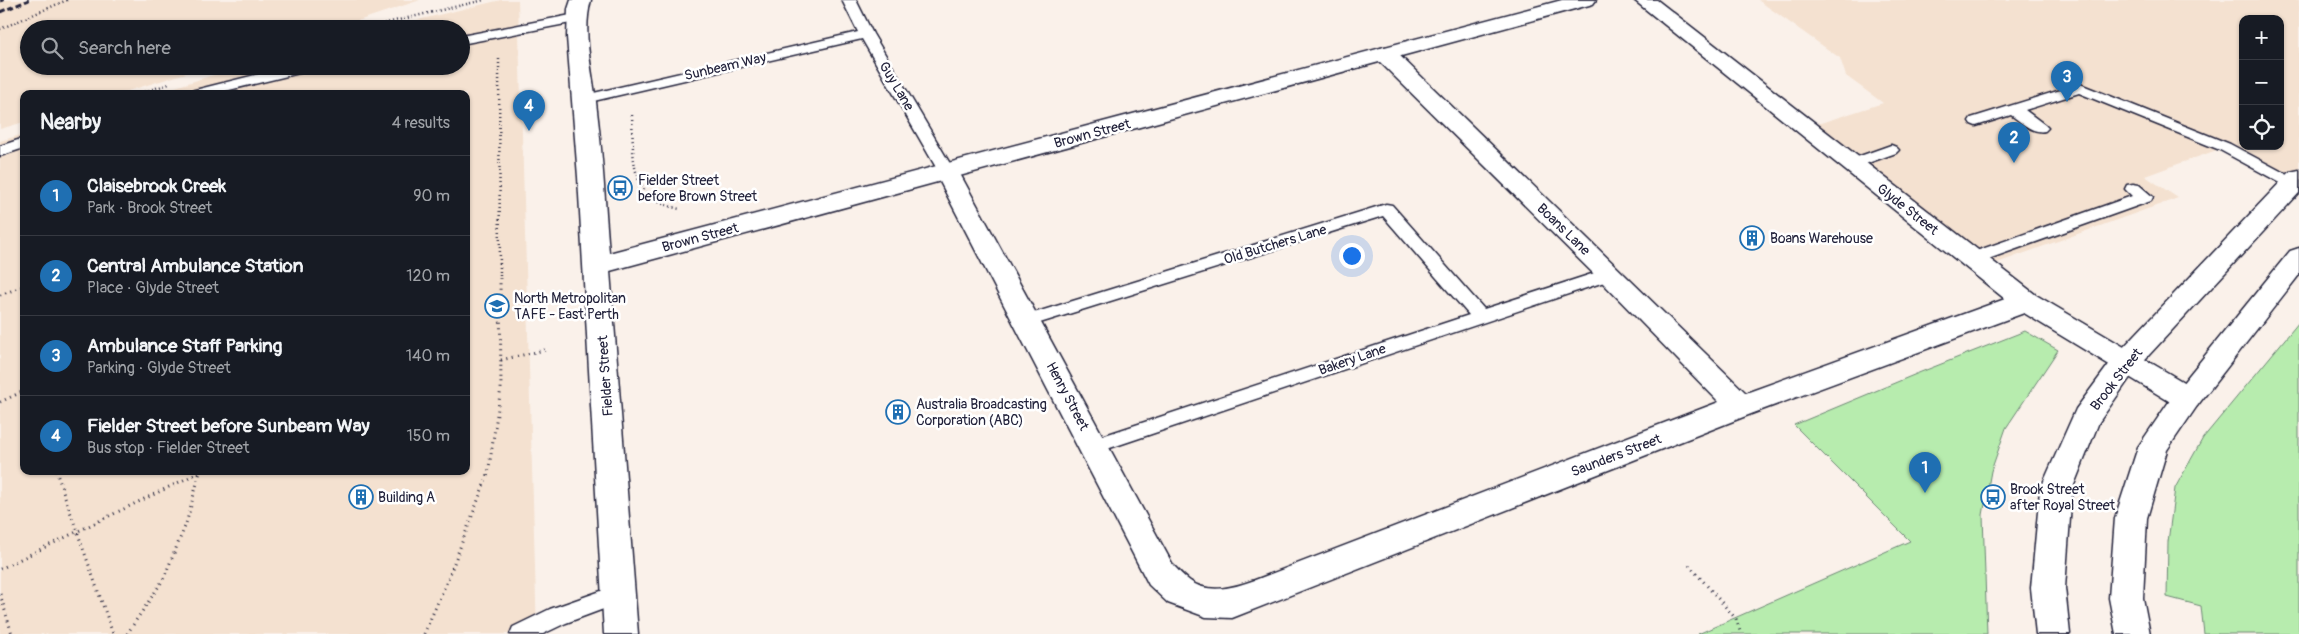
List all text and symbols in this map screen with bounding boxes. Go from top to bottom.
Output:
map controls [2239,15,2284,150]
button: + [2239,15,2284,60]
search box [20,20,470,75]
icon: search [38,34,66,62]
text: Search here [78,36,171,60]
street label: Sunbeam Way [683,49,768,84]
street label: Guy Lane [875,59,918,114]
button: − [2239,60,2284,105]
pin: 3 [2051,61,2083,102]
pin: 4 [513,90,545,131]
button: locate [2239,105,2284,150]
text: Nearby [40,109,101,136]
text: 4 results [392,113,450,133]
street label: Brown Street [1052,115,1133,152]
pin: 2 [1998,122,2030,163]
place label: Fielder Street before Brown Street [638,172,758,205]
text: Claisebrook Creek [87,174,226,198]
bus stop icon: Fielder Street before Brown Street [607,175,633,201]
street label: Glyde Street [1874,180,1942,239]
text: 1 [53,186,59,206]
text: 90 m [413,186,450,206]
text: Park · Brook Street [87,198,212,218]
street label: Boans Lane [1534,200,1594,259]
street label: Brown Street [660,219,741,256]
street label: Old Butchers Lane [1222,221,1329,268]
building icon: Boans Warehouse [1739,225,1765,251]
place label: Boans Warehouse [1770,230,1873,247]
your location [1339,243,1365,269]
text: Central Ambulance Station [87,254,303,278]
text: 2 [52,266,60,286]
text: 120 m [406,266,450,286]
text: Place · Glyde Street [87,278,219,298]
place label: North Metropolitan TAFE - East Perth [514,290,626,323]
school or university icon: North Metropolitan TAFE - East Perth [484,293,510,319]
text: Ambulance Staff Parking [87,334,282,358]
street label: Fielder Street [594,335,617,417]
street label: Bakery Lane [1316,340,1388,379]
street label: Brook Street [2087,344,2146,414]
text: 3 [52,346,60,366]
text: 140 m [406,346,450,366]
text: Parking · Glyde Street [87,358,231,378]
street label: Henry Street [1042,359,1093,434]
place label: Australia Broadcasting Corporation (ABC) [916,396,1047,429]
building icon: Australia Broadcasting Corporation (ABC) [885,399,911,425]
text: Fielder Street before Sunbeam Way [87,414,370,438]
text: 4 [51,426,61,446]
text: 150 m [406,426,450,446]
street label: Saunders Street [1569,430,1664,481]
text: Bus stop · Fielder Street [87,438,249,458]
pin: 1 [1909,452,1941,493]
place label: Brook Street after Royal Street [2010,481,2116,514]
building icon: Building A [348,484,374,510]
bus stop icon: Brook Street after Royal Street [1980,484,2006,510]
place label: Building A [378,489,435,506]

